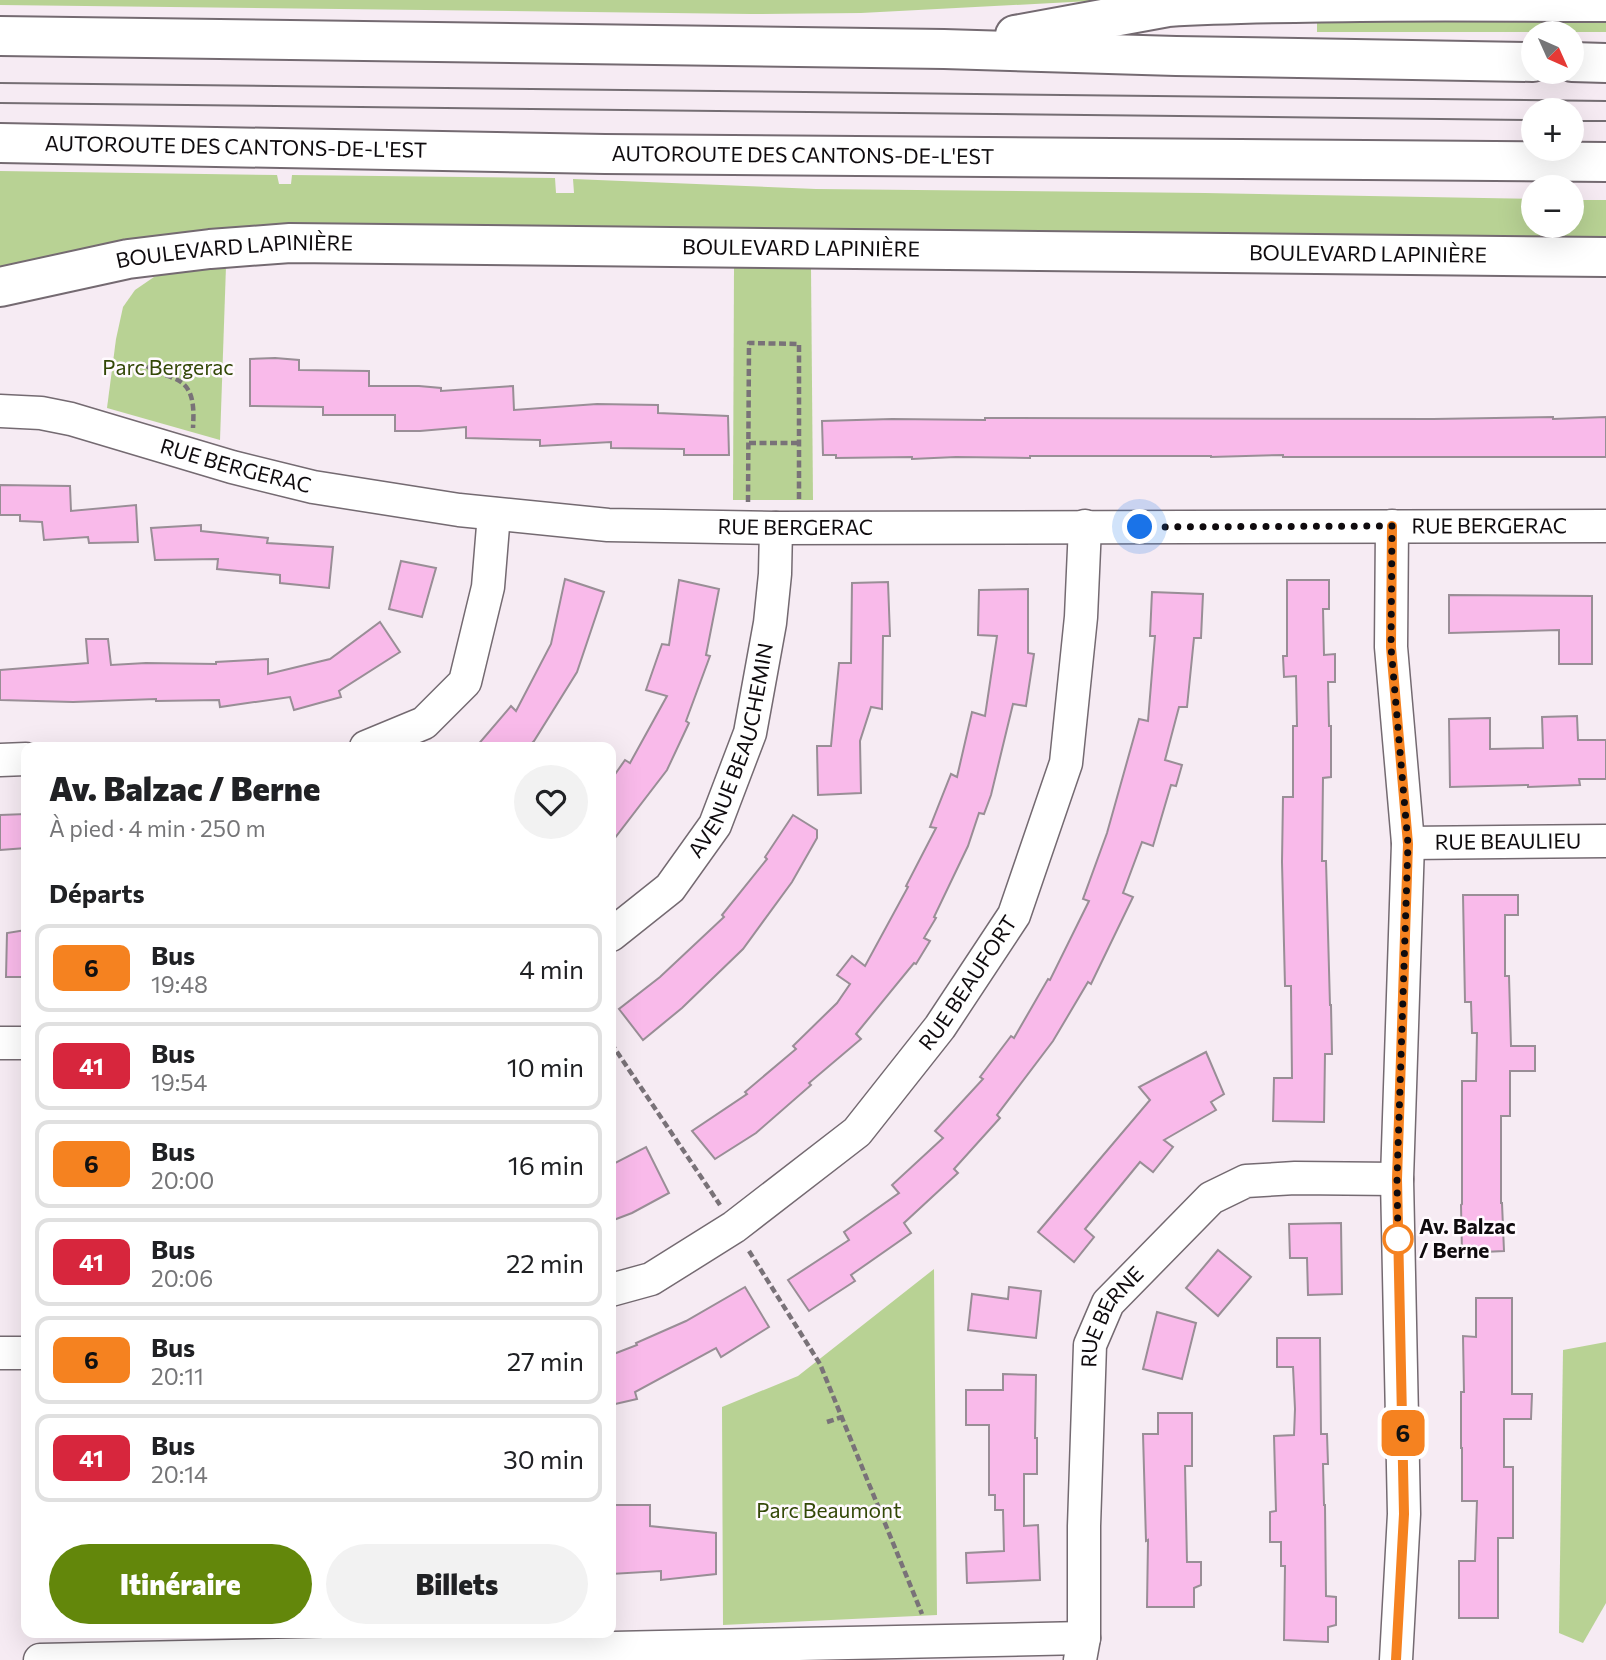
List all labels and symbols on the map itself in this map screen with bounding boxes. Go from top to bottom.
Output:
north arrow [1521,21,1584,84]
street label: AUTOROUTE DES CANTONS-DE-L'EST [45,130,427,162]
street label: AUTOROUTE DES CANTONS-DE-L'EST [612,140,994,168]
street label: BOULEVARD LAPINIÈRE [113,229,353,272]
street label: BOULEVARD LAPINIÈRE [682,233,920,261]
street label: BOULEVARD LAPINIÈRE [1249,239,1487,267]
park label: Parc Bergerac [102,354,234,379]
street label: RUE BERGERAC [158,432,314,497]
your location [1122,509,1157,544]
street label: RUE BERGERAC [1412,512,1567,537]
street label: RUE BERGERAC [717,513,873,539]
street label: AVENUE BEAUCHEMIN [682,641,777,862]
street label: RUE BEAULIEU [1435,827,1581,854]
street label: RUE BEAUFORT [913,910,1021,1054]
place label: Av. Balzac / Berne [1419,1213,1516,1262]
marker: Av. Balzac / Berne [1383,1224,1413,1254]
street label: RUE BERNE [1075,1260,1148,1368]
line badge: 6 [1380,1410,1426,1456]
park label: Parc Beaumont [756,1497,902,1522]

